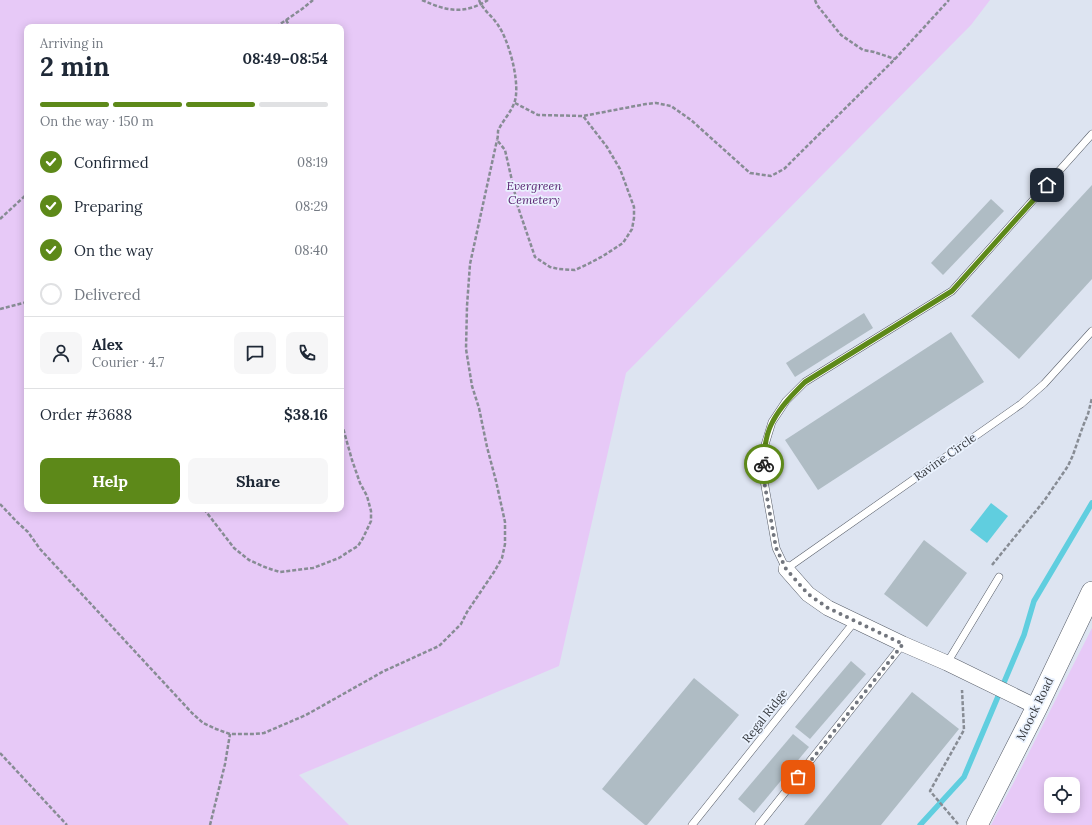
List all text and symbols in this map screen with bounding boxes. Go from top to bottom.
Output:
text: Arriving in [40,35,103,52]
text: 08:49–08:54 [242,49,328,68]
text: 2 min [40,50,110,83]
text: On the way · 150 m [40,113,154,130]
icon: check [40,151,62,173]
text: Confirmed [74,153,149,172]
text: 08:19 [297,154,328,171]
pin [1030,168,1064,202]
icon: home [1036,174,1058,196]
park label: Evergreen Cemetery [506,178,562,207]
icon: check [40,195,62,217]
text: Preparing [74,197,142,216]
text: 08:29 [295,198,328,215]
icon: check [40,239,62,261]
text: On the way [74,241,153,260]
text: 08:40 [294,242,328,259]
text: Delivered [74,285,141,304]
button: person [40,332,82,374]
button: chat [234,332,276,374]
button: phone [286,332,328,374]
text: Alex [92,335,123,354]
text: Courier · 4.7 [92,354,164,371]
text: Order #3688 [40,405,132,424]
text: $38.16 [284,405,328,424]
street label: Ravine Circle [911,429,979,484]
courier [744,444,784,484]
icon: bike [753,453,775,475]
button: Help [40,458,180,504]
button: Share [188,458,328,504]
street label: Moock Road [1013,675,1056,743]
street label: Regal Ridge [739,685,791,746]
pin [781,760,815,794]
icon: bag [787,766,809,788]
map controls [1044,777,1080,813]
button: locate [1044,777,1080,813]

